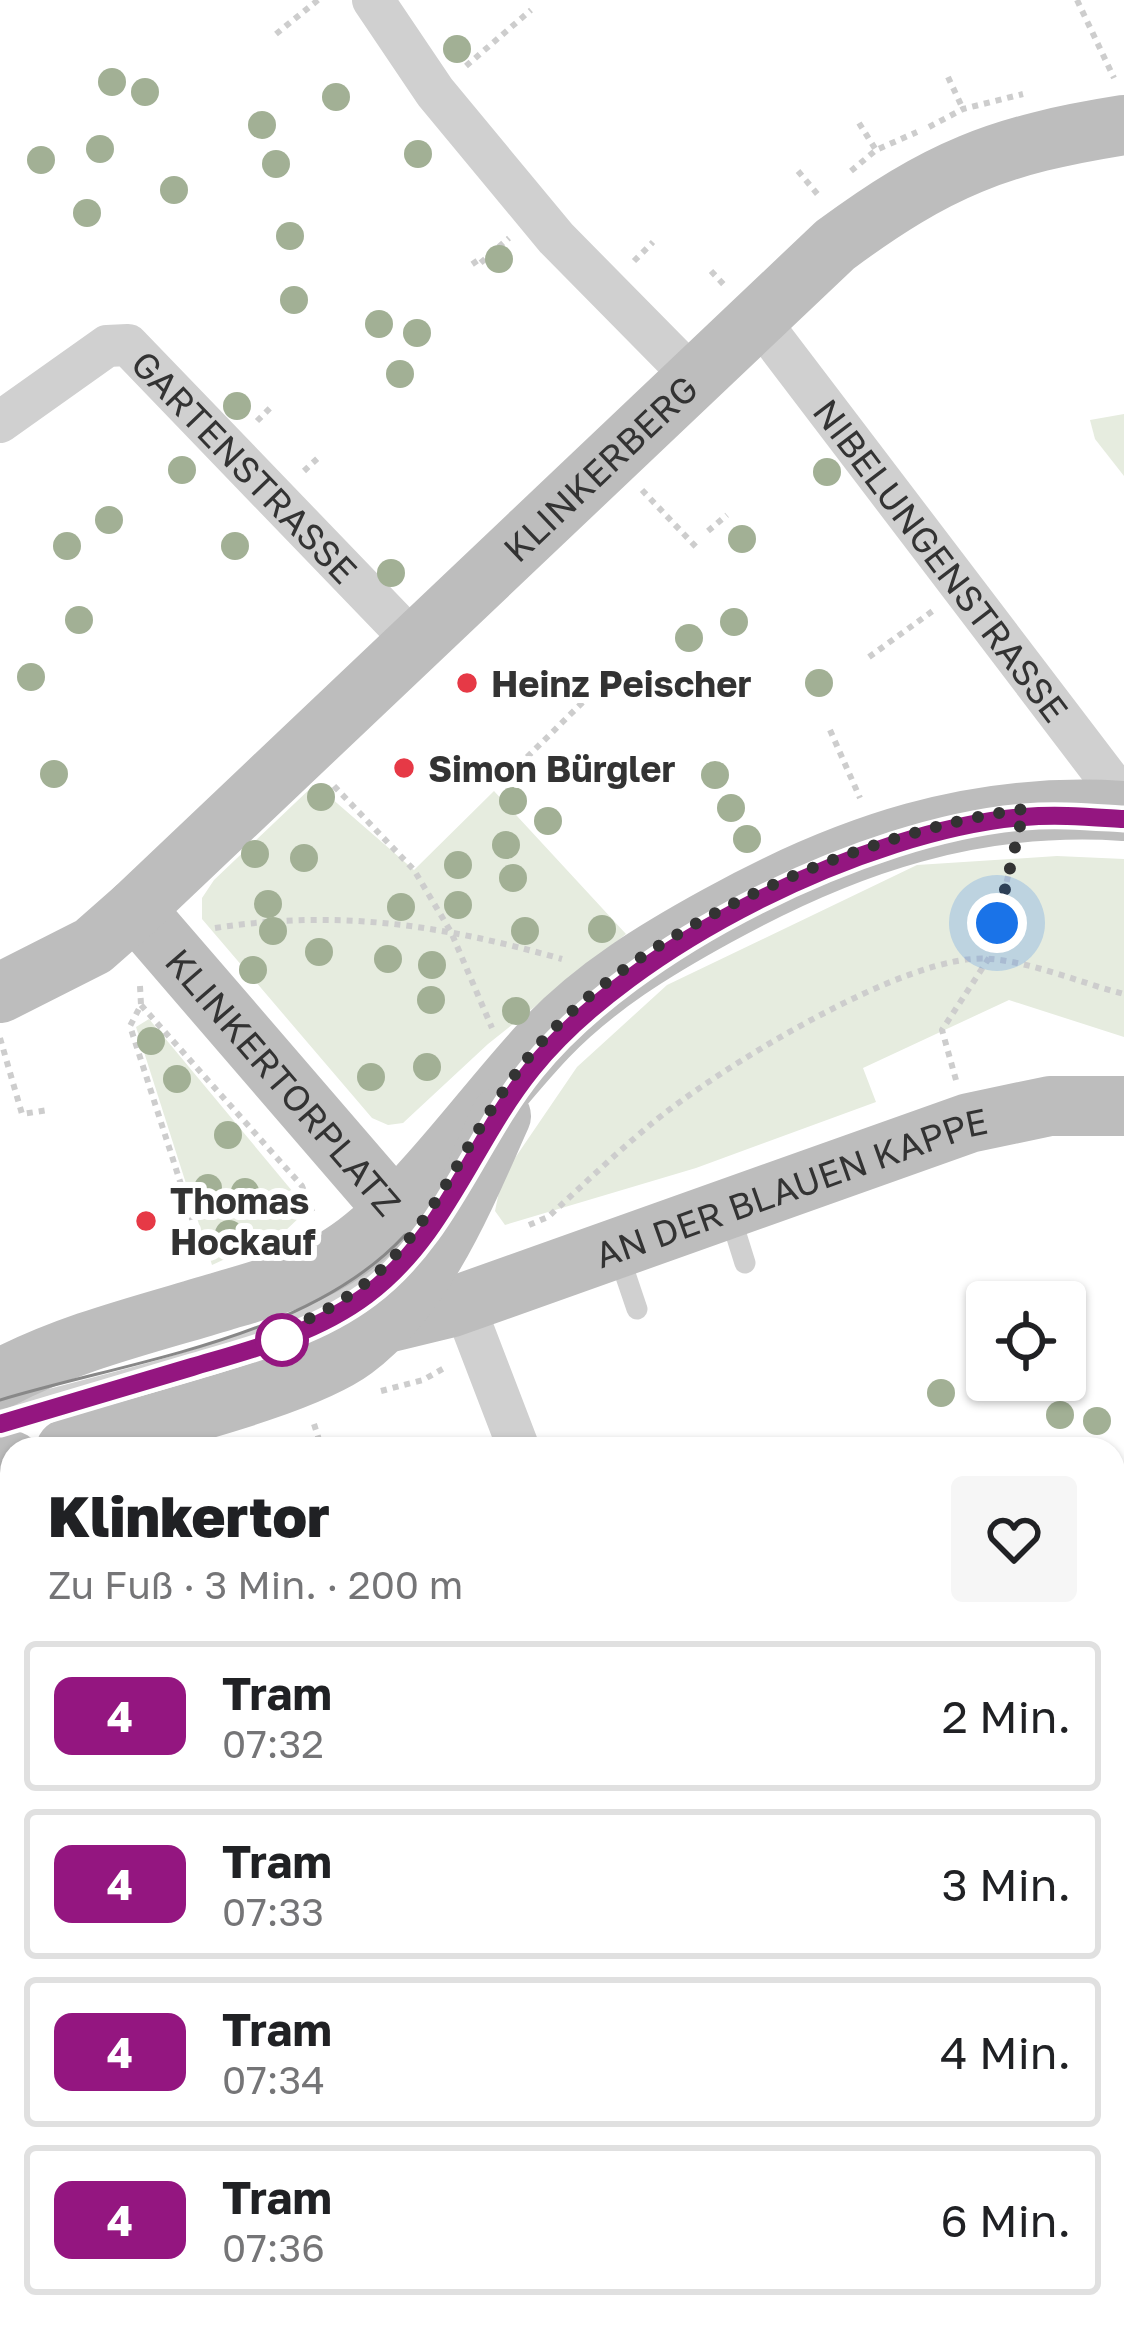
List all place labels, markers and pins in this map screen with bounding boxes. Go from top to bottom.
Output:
place label: Heinz Peischer [491,662,751,705]
marker: Heinz Peischer [454,670,480,696]
place label: Simon Bürgler [428,747,675,790]
marker: Simon Bürgler [391,755,417,781]
place label: Thomas Hockauf [170,1179,316,1263]
marker: Thomas Hockauf [133,1208,159,1234]
unlabelled marker [257,1315,307,1365]

